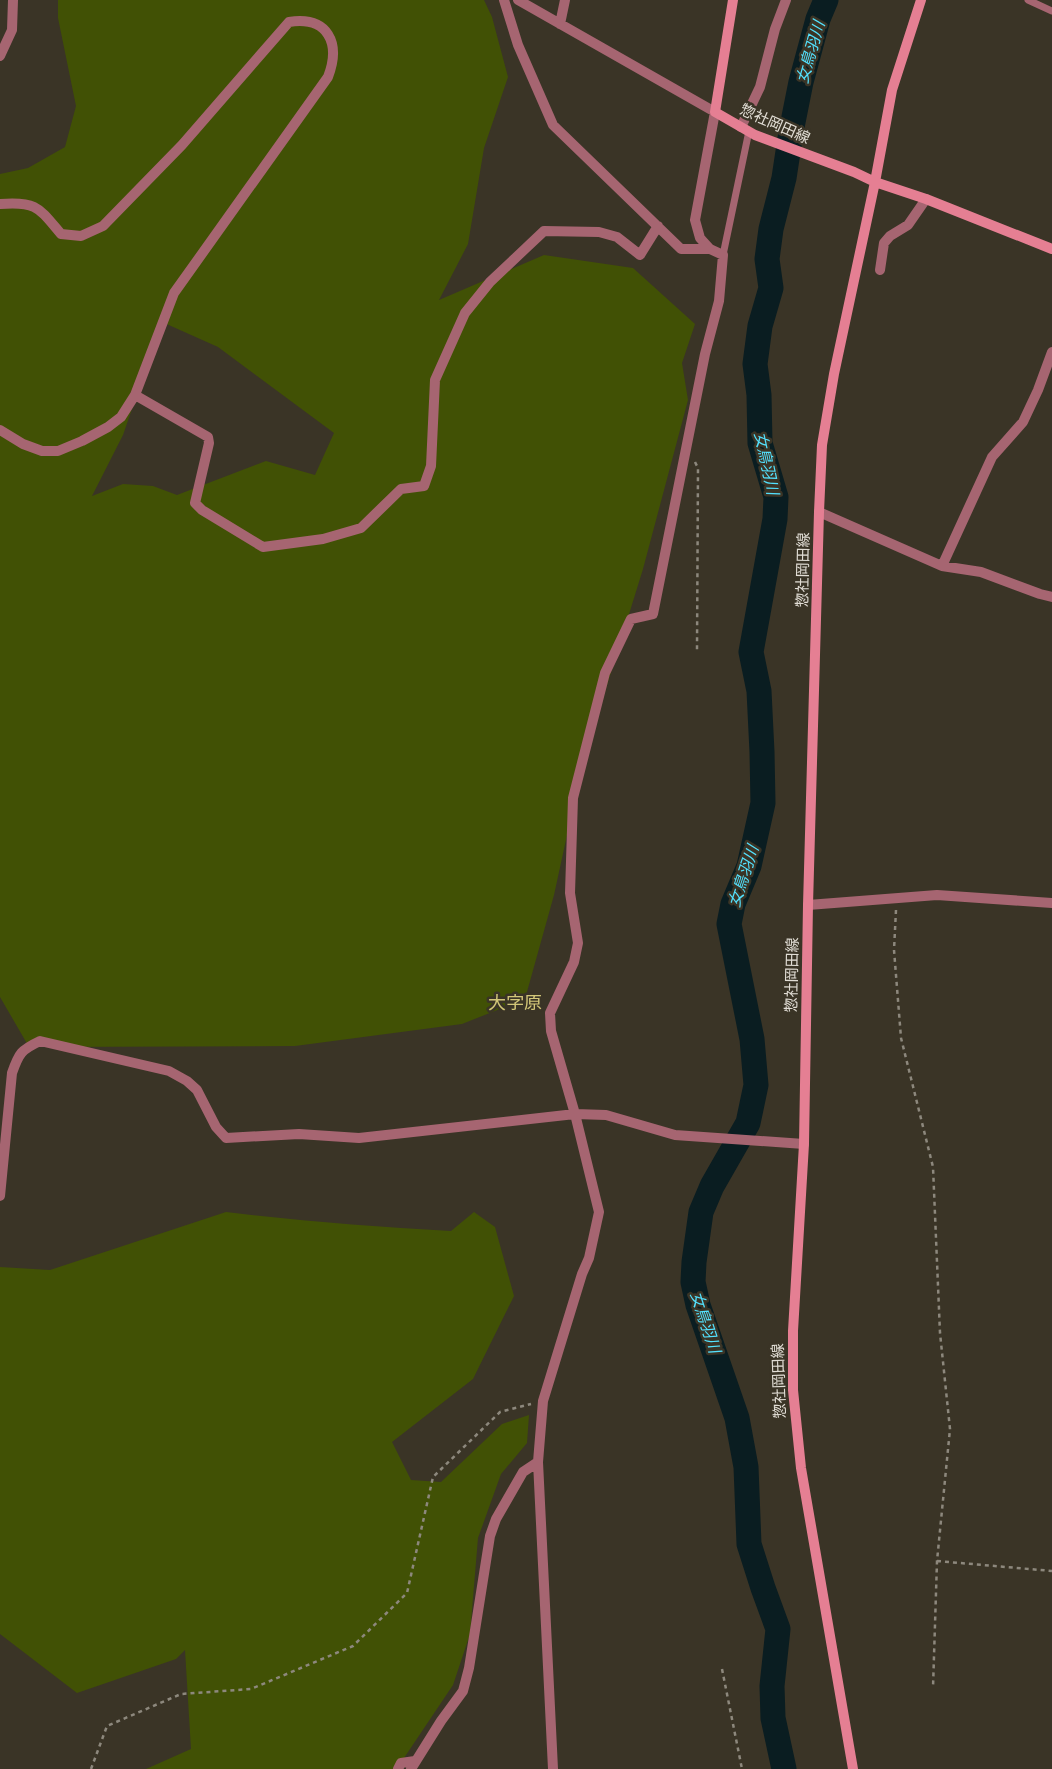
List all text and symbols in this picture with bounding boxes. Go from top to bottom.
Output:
water label: 女鳥羽川 [793,17,829,86]
street label: 惣社岡田線 [737,101,813,147]
water label: 女鳥羽川 [751,430,783,498]
street label: 惣社岡田線 [793,532,813,608]
water label: 女鳥羽川 [725,841,763,910]
street label: 惣社岡田線 [782,937,802,1013]
district label: 大字原 [488,992,542,1014]
water label: 女鳥羽川 [687,1289,725,1357]
street label: 惣社岡田線 [769,1343,789,1419]

